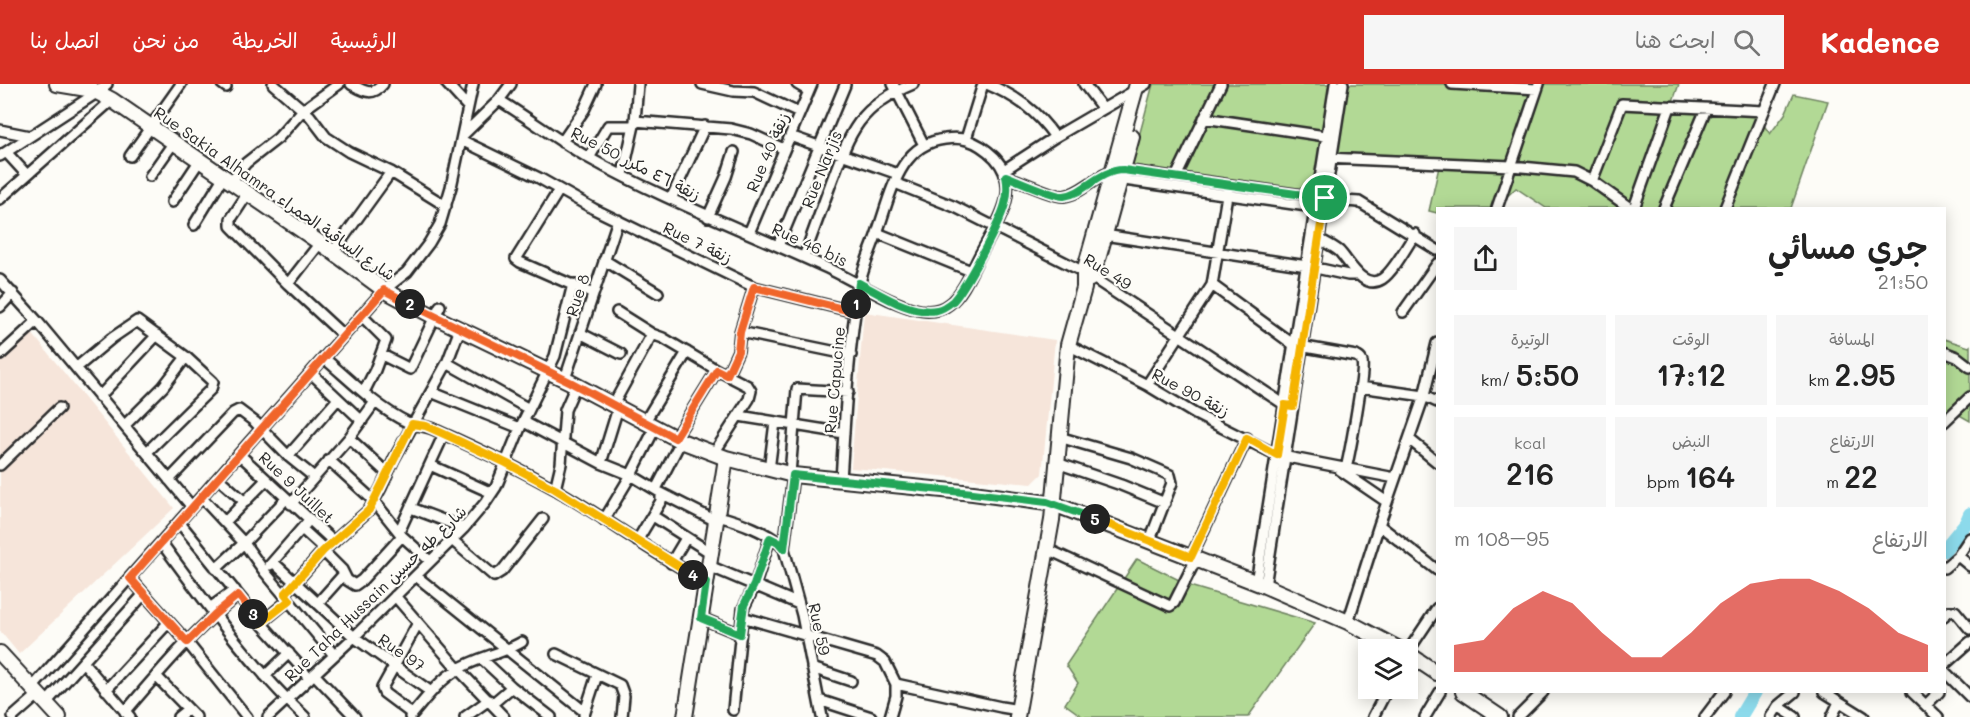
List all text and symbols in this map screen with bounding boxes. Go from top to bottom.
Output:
search box [1364,15,1784,69]
text: Kadence [1820,24,1940,60]
text: ابحث هنا [1635,25,1715,54]
text: اتصل بنا [30,26,100,53]
text: من نحن [133,26,199,53]
text: الخريطة [232,26,298,53]
text: الرئيسية [331,26,397,53]
icon: search [1730,26,1763,59]
street label: Rue Sakia Alhamra شارع الساقية الحمراء [149,101,400,286]
street label: Rue 40 زنقة [741,109,793,195]
street label: Rue 50 زنقة ٤٦ مكرر [568,121,704,205]
street label: Rue Narjis [796,127,846,211]
pin [1299,172,1350,223]
icon: arrive [1308,181,1341,214]
street label: Rue 7 زنقة [660,216,736,268]
street label: Rue 46 bis [769,217,851,271]
text: جري مسائي [1768,224,1928,267]
button: share [1454,227,1517,290]
street label: Rue 49 [1080,248,1136,294]
text: 21:50 [1878,268,1928,294]
street label: Rue 8 [560,271,594,319]
pin: 2 [395,289,425,319]
pin: 1 [841,289,871,319]
text: 2 [406,293,414,314]
text: 1 [852,293,860,314]
street label: Rue Capucine [819,326,849,434]
text: الوتيرة [1511,328,1549,349]
text: الوقت [1672,328,1710,349]
text: المسافة [1829,328,1875,349]
text: 5:50 [1516,354,1579,394]
text: 17:12 [1656,354,1726,394]
text: 2.95 [1835,354,1896,394]
street label: Rue 90 زنقة [1149,363,1233,421]
text: /km [1481,369,1516,390]
text: km [1808,369,1835,390]
text: النبض [1672,430,1710,451]
text: الارتفاع [1830,430,1874,451]
text: kcal [1514,432,1546,453]
street label: Rue 9 Juillet [255,447,339,527]
text: 216 [1506,453,1554,493]
text: 164 [1685,456,1735,496]
text: 22 [1844,456,1878,496]
text: bpm [1647,471,1685,492]
text: m [1826,471,1844,492]
street label: Rue Taha Hussain شارع طه حسين [280,500,472,687]
pin: 5 [1080,504,1110,534]
text: 5 [1090,508,1100,529]
text: 95–108 m [1454,525,1550,551]
text: الارتفاع [1872,526,1928,552]
pin: 4 [678,560,708,590]
text: 4 [688,564,698,585]
pin: 3 [238,599,268,629]
street label: Rue 59 [804,601,836,657]
text: 3 [248,603,258,624]
street label: Rue 97 [375,628,430,676]
map controls [1358,639,1418,699]
button: layers [1358,639,1418,699]

